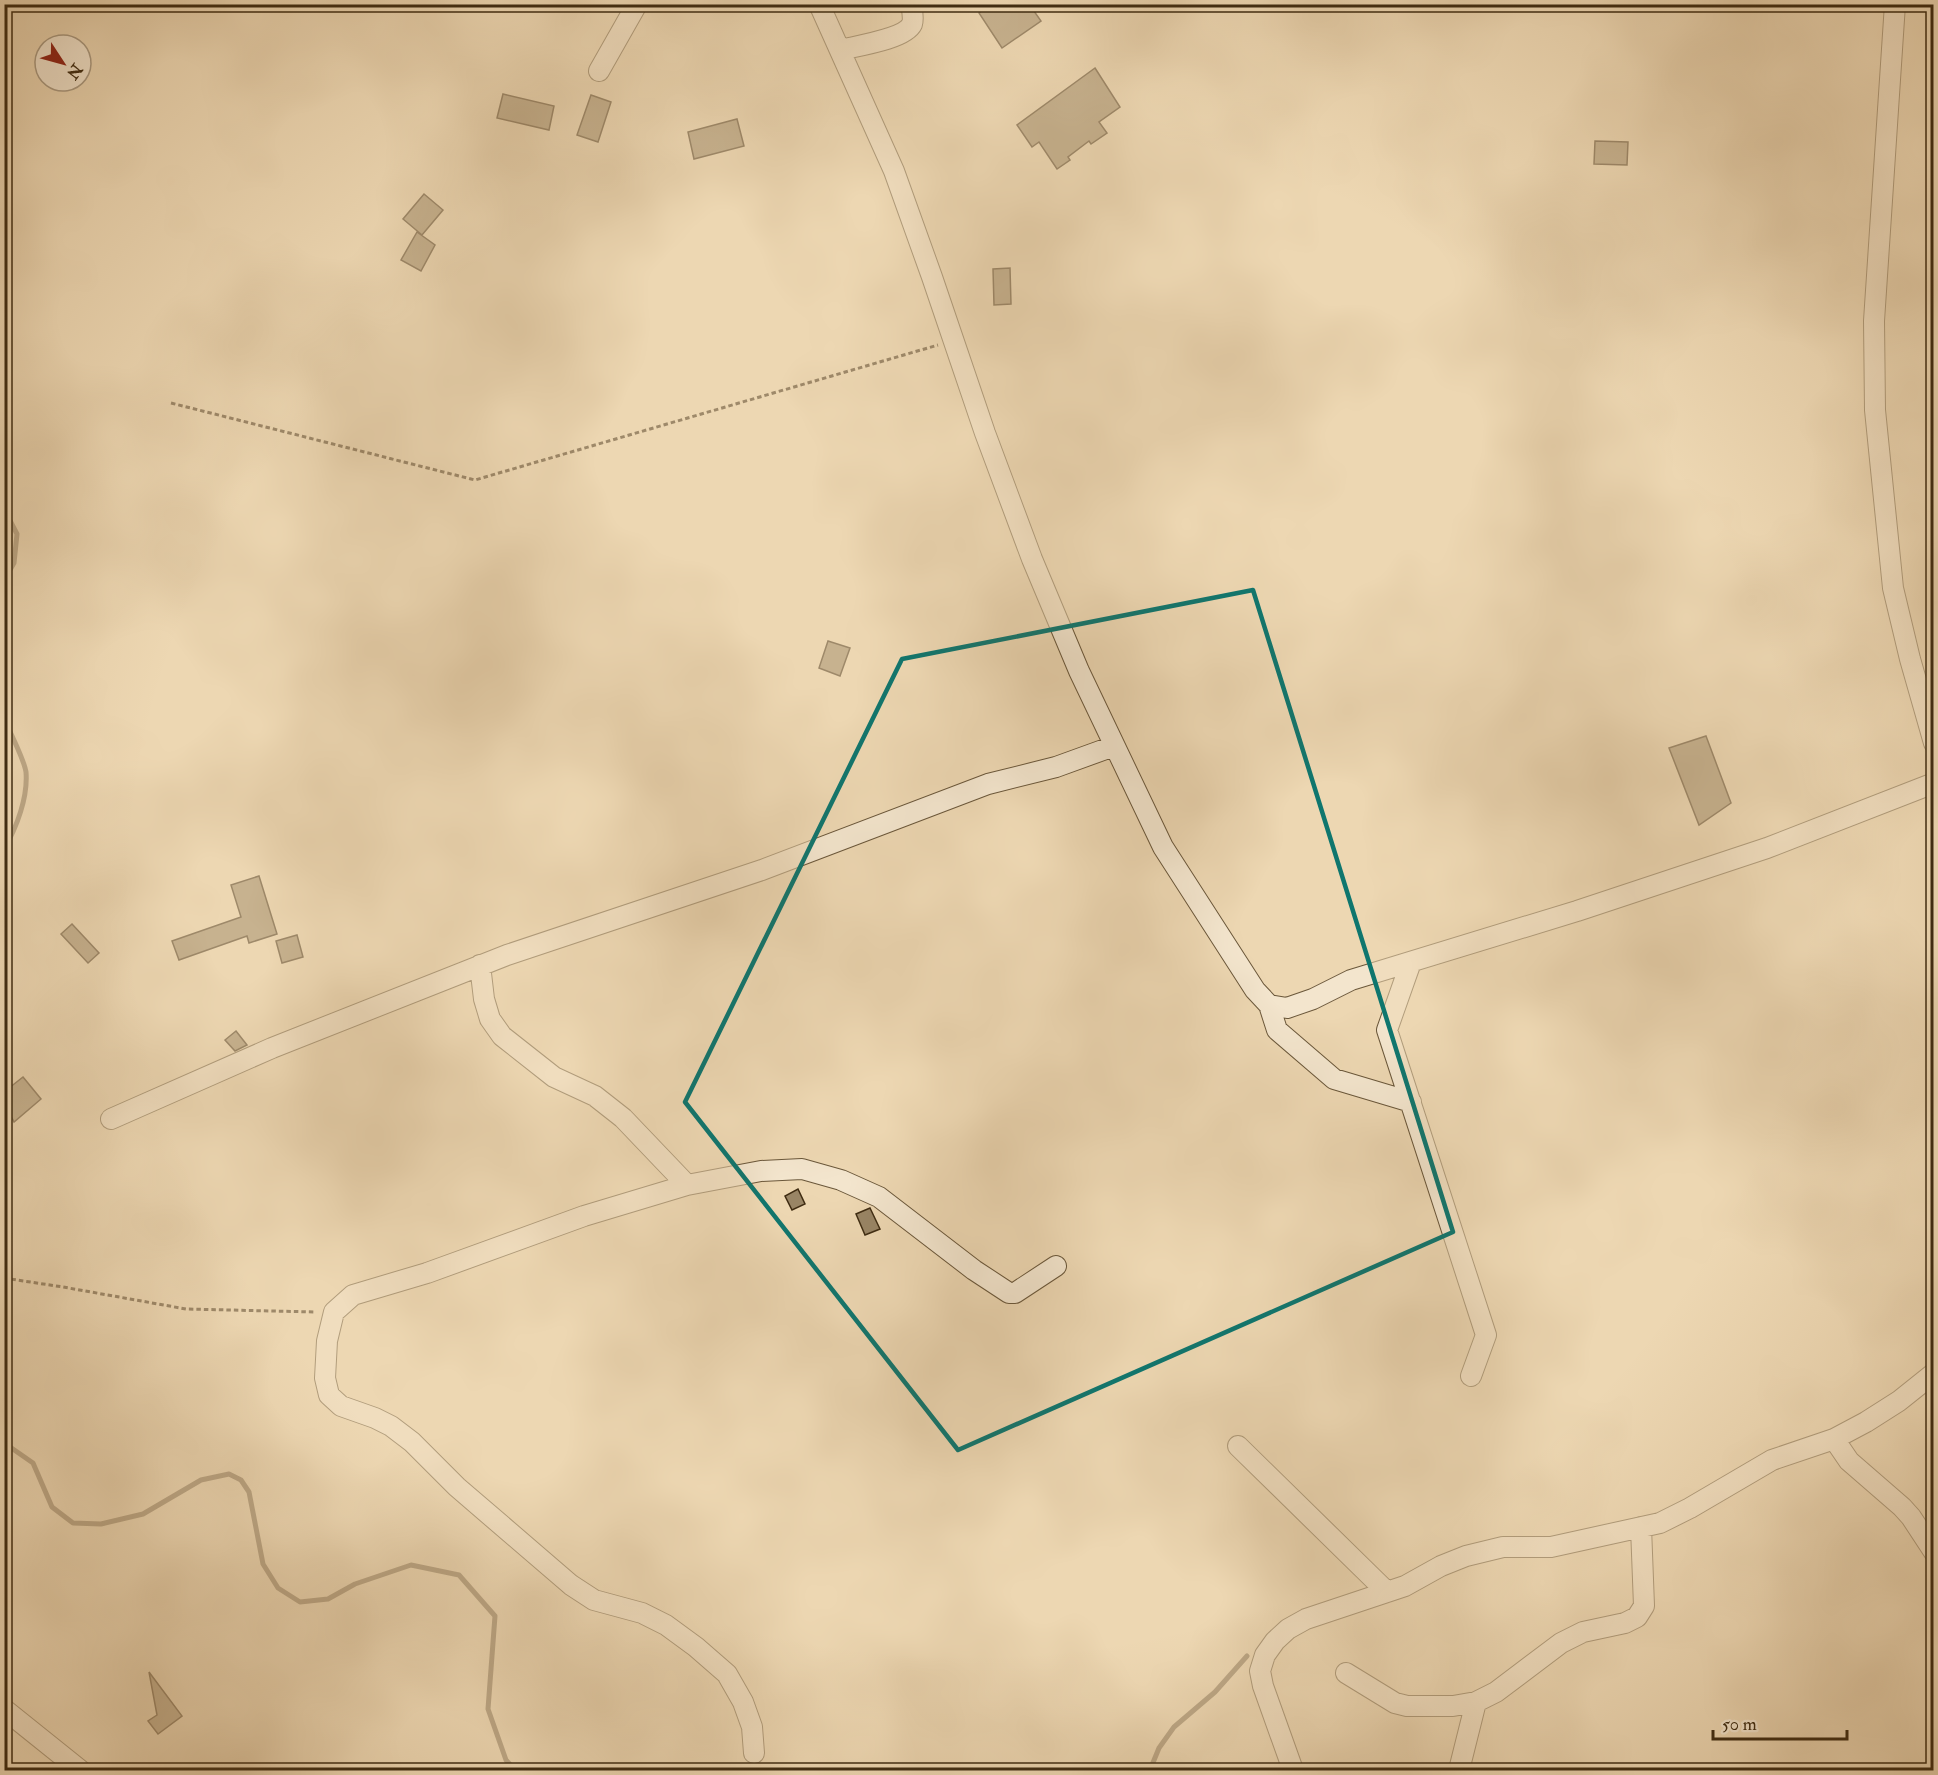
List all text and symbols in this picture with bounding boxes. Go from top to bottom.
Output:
north arrow [33,33,93,93]
text: N [62,59,87,83]
scale bar [1713,1703,1846,1741]
text: 50 m [1722,1713,1757,1736]

